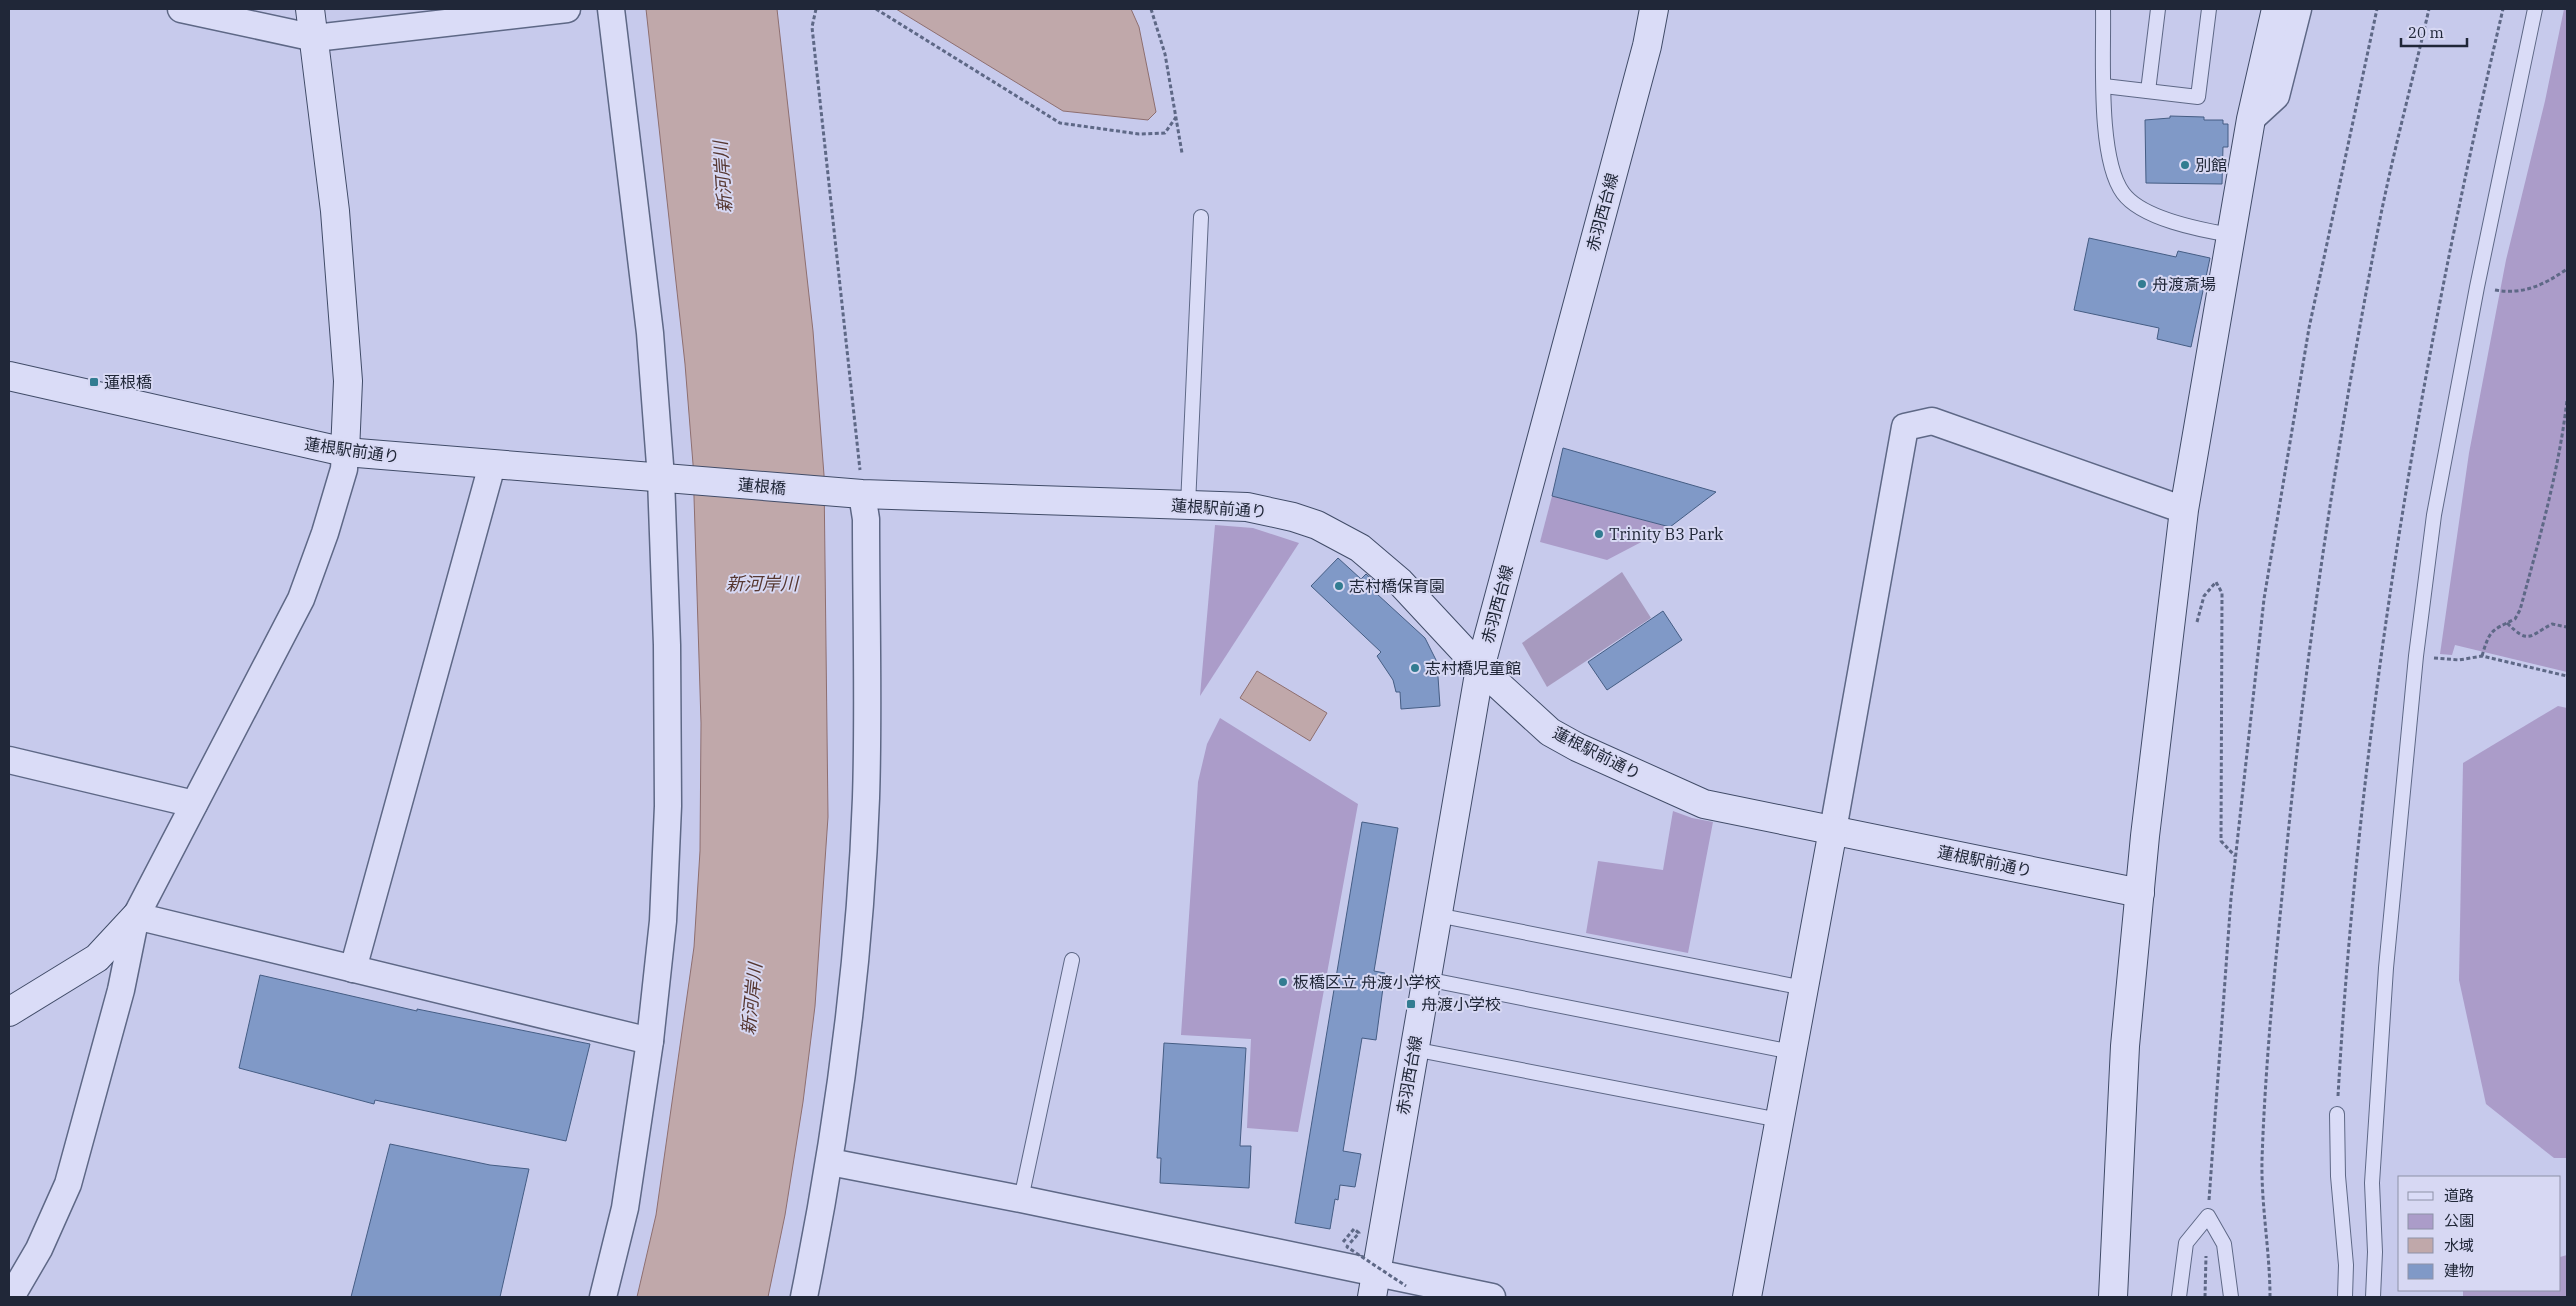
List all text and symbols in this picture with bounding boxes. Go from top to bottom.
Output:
scale bar [2401,15,2467,47]
text: 20 m [2408,23,2444,42]
water label: 新河岸川 [708,138,736,214]
place label: 別館 [2195,155,2227,175]
marker: 別館 [2179,159,2191,171]
street label: 赤羽西台線 [1582,171,1622,253]
place label: 舟渡斎場 [2152,274,2216,294]
marker: 舟渡斎場 [2136,278,2148,290]
place label: 蓮根橋 [104,372,152,392]
marker: 蓮根橋 [88,376,100,388]
street label: 蓮根駅前通り [303,433,401,467]
street label: 蓮根橋 [737,474,787,498]
street label: 蓮根駅前通り [1170,495,1268,521]
place label: Trinity B3 Park [1609,524,1724,544]
marker: Trinity B3 Park [1593,528,1605,540]
street label: 赤羽西台線 [1477,563,1517,645]
water label: 新河岸川 [726,572,800,595]
place label: 志村橋保育園 [1349,576,1445,596]
marker: 志村橋保育園 [1333,580,1345,592]
place label: 志村橋児童館 [1425,658,1521,678]
marker: 志村橋児童館 [1409,662,1421,674]
street label: 蓮根駅前通り [1550,722,1644,784]
street label: 蓮根駅前通り [1936,841,2034,881]
water label: 新河岸川 [736,960,767,1036]
place label: 板橋区立 舟渡小学校 [1293,972,1441,992]
marker: 板橋区立 舟渡小学校 [1277,976,1289,988]
place label: 舟渡小学校 [1421,994,1501,1014]
marker: 舟渡小学校 [1405,998,1417,1010]
street label: 赤羽西台線 [1392,1034,1426,1116]
legend [2398,1176,2561,1291]
text: 道路 [2444,1186,2474,1205]
text: 公園 [2444,1211,2474,1230]
text: 水域 [2444,1236,2474,1255]
text: 建物 [2444,1261,2474,1280]

